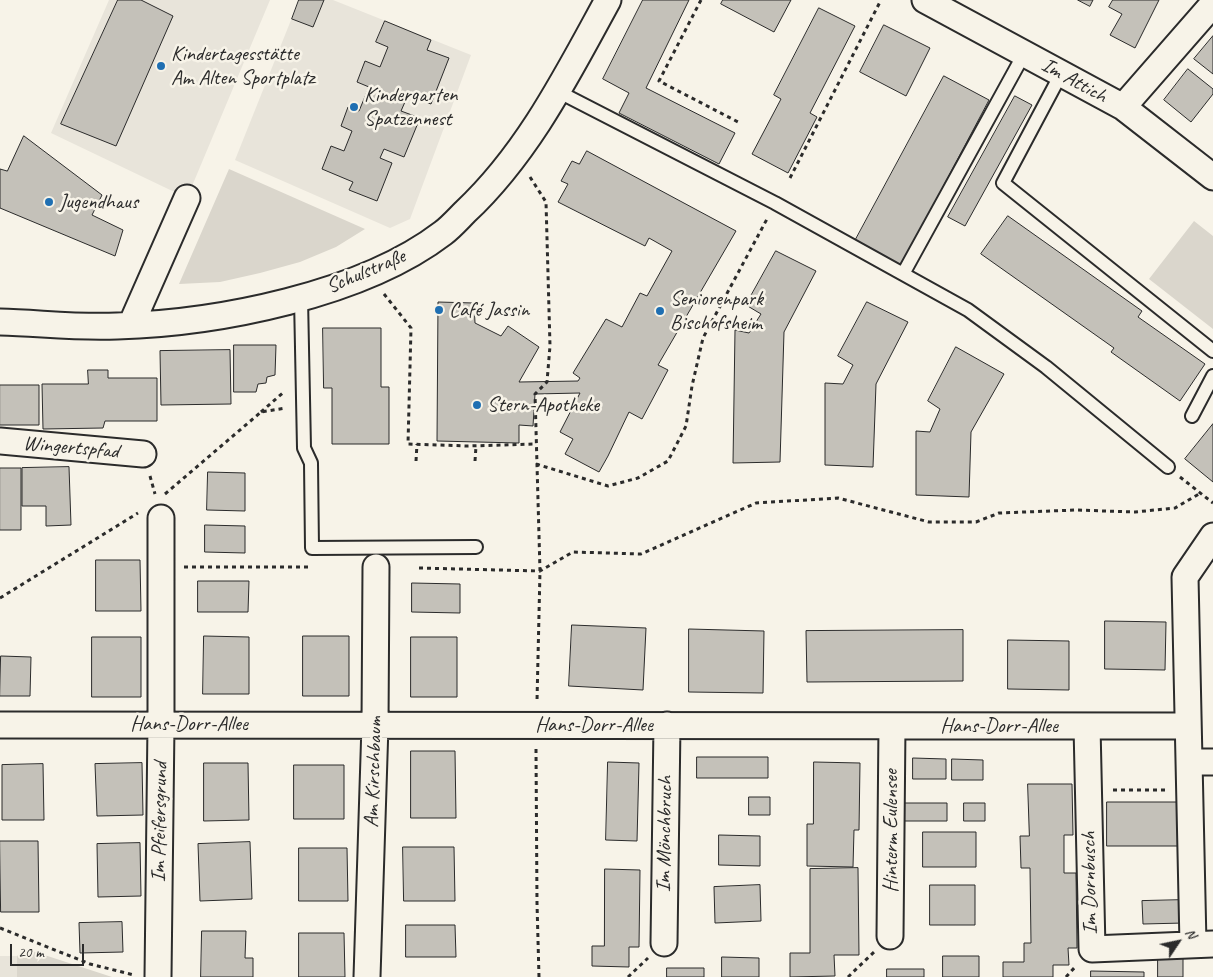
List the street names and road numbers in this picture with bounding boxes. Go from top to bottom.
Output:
street label: Im Attich [1037,53,1111,109]
street label: Schulstraße [323,244,409,300]
street label: Wingertspfad [22,431,120,465]
street label: Hans-Dorr-Allee [130,711,248,737]
street label: Hans-Dorr-Allee [535,712,653,738]
street label: Hans-Dorr-Allee [940,713,1058,739]
street label: Am Kirschbaum [359,716,389,828]
street label: Im Pfeifersgrund [146,762,174,882]
street label: Hinterm Eulensee [878,769,904,893]
street label: Im Mönchbruch [651,776,679,892]
street label: Im Dornbusch [1077,831,1103,935]

